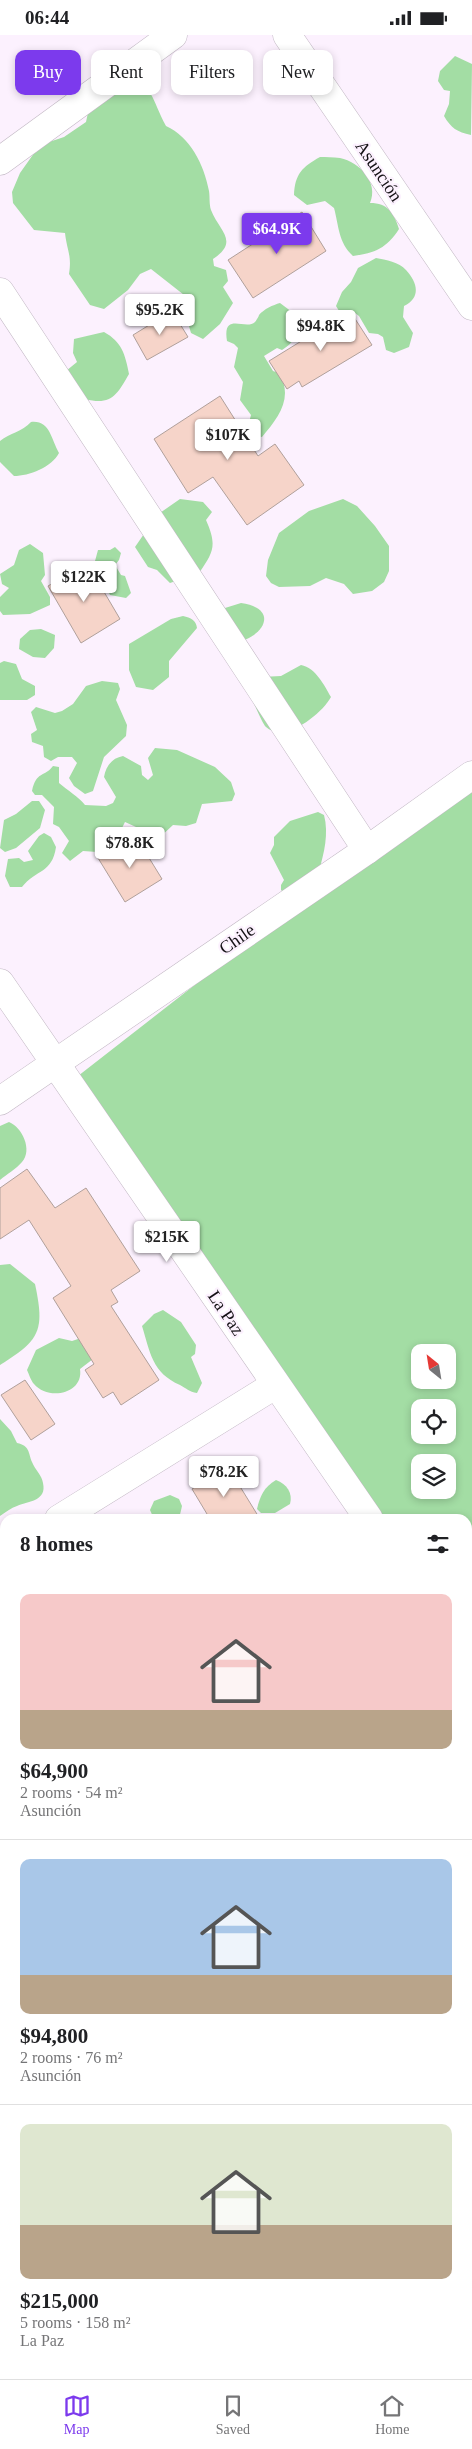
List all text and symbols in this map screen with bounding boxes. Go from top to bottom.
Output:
text: 06:44 [25,7,69,28]
chip: Buy [15,50,81,95]
chip: Rent [91,50,161,95]
chip: Filters [171,50,253,95]
chip: New [263,50,333,95]
street label: Asunción [351,137,407,205]
pin: $64.9K [236,213,318,255]
text: $64.9K [253,220,301,237]
pin: $95.2K [119,293,201,336]
text: $95.2K [136,301,184,318]
pin: $94.8K [280,309,362,352]
text: $94.8K [297,317,345,334]
pin: $107K [193,419,263,461]
text: $107K [206,426,250,443]
pin: $122K [49,561,119,603]
text: $122K [62,568,106,585]
pin: $78.8K [89,827,171,869]
text: $78.8K [106,834,154,851]
street label: Chile [215,920,259,958]
pin: $215K [132,1221,202,1263]
text: $215K [145,1228,189,1245]
street label: La Paz [204,1287,248,1339]
north arrow [411,1344,456,1389]
map controls [411,1344,456,1499]
button: locate [411,1399,456,1444]
button: layers [411,1454,456,1499]
pin: $78.2K [183,1455,265,1498]
text: $78.2K [200,1463,248,1480]
icon: filters [424,1530,452,1558]
text: 8 homes [20,1532,93,1556]
icon: home [191,1626,281,1716]
text: $64,900 [20,1759,88,1783]
text: 2 rooms · 54 m² [20,1784,123,1801]
text: Asunción [20,1802,81,1819]
icon: home [191,1892,281,1982]
text: $94,800 [20,2024,88,2048]
text: 2 rooms · 76 m² [20,2049,123,2066]
text: Asunción [20,2067,81,2084]
icon: home [191,2157,281,2247]
text: $215,000 [20,2289,99,2313]
text: 5 rooms · 158 m² [20,2314,131,2331]
text: La Paz [20,2332,64,2349]
tab: Map [63,2392,91,2438]
tab: Saved [216,2392,250,2438]
tab: Home [375,2392,409,2438]

